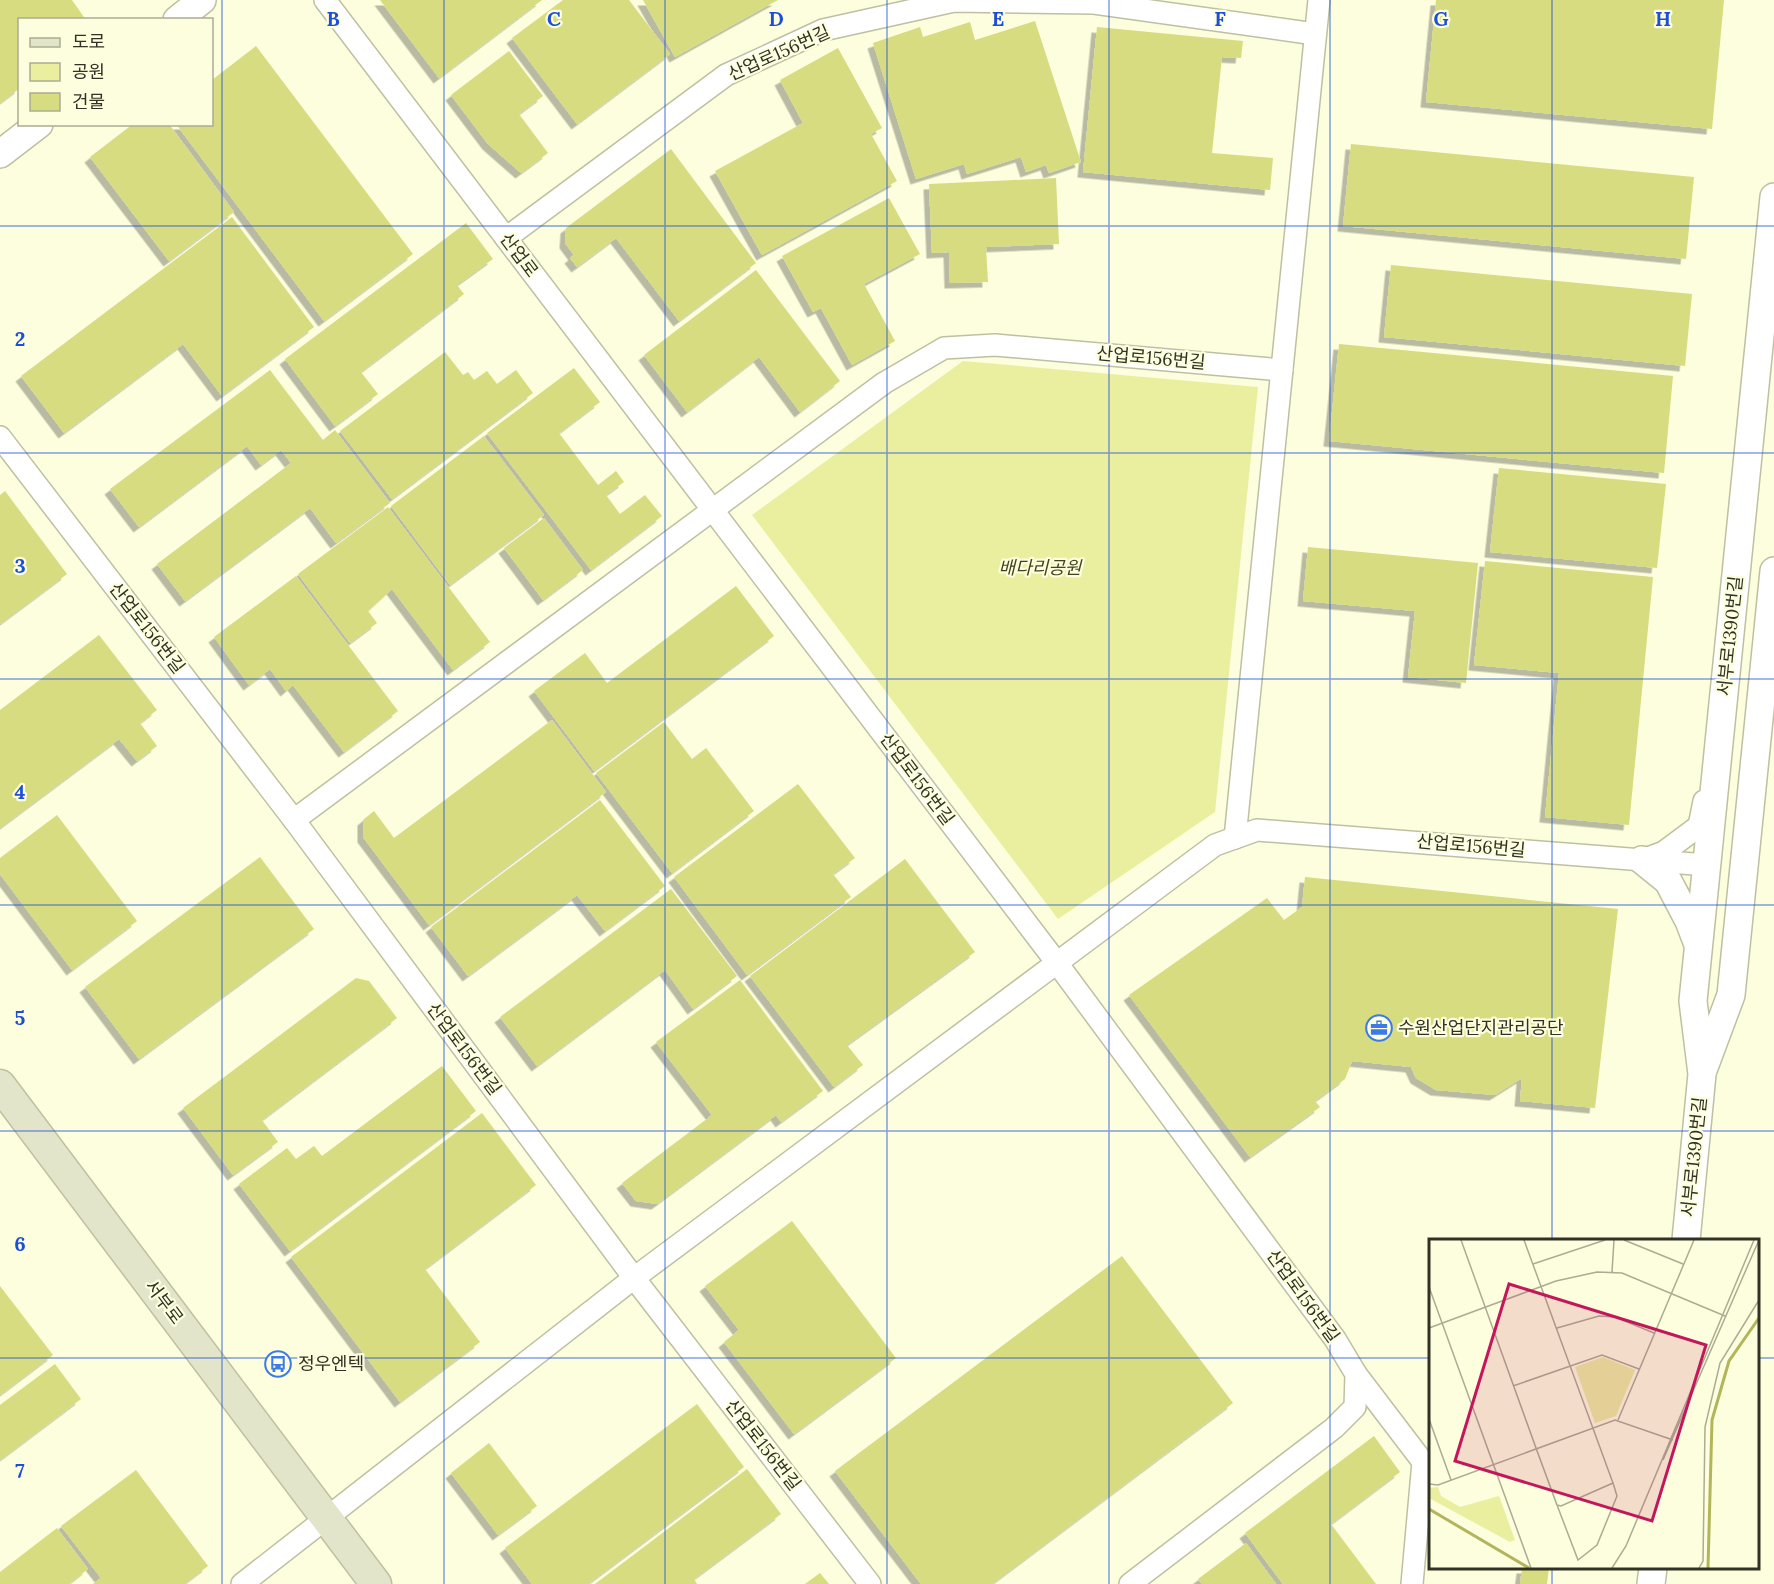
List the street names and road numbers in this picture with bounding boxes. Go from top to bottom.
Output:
street label: 산업로156번길 [724,20,834,85]
street label: 산업로 [495,228,544,281]
street label: 산업로156번길 [1095,341,1207,374]
street label: 서부로1390번길 [1712,575,1747,697]
street label: 산업로156번길 [105,577,190,678]
street label: 산업로156번길 [875,728,960,829]
street label: 산업로156번길 [1415,829,1527,862]
street label: 산업로156번길 [422,998,507,1099]
street label: 서부로1390번길 [1676,1096,1711,1218]
street label: 산업로156번길 [1262,1245,1345,1347]
street label: 서부로 [140,1275,189,1328]
street label: 산업로156번길 [721,1394,806,1495]

